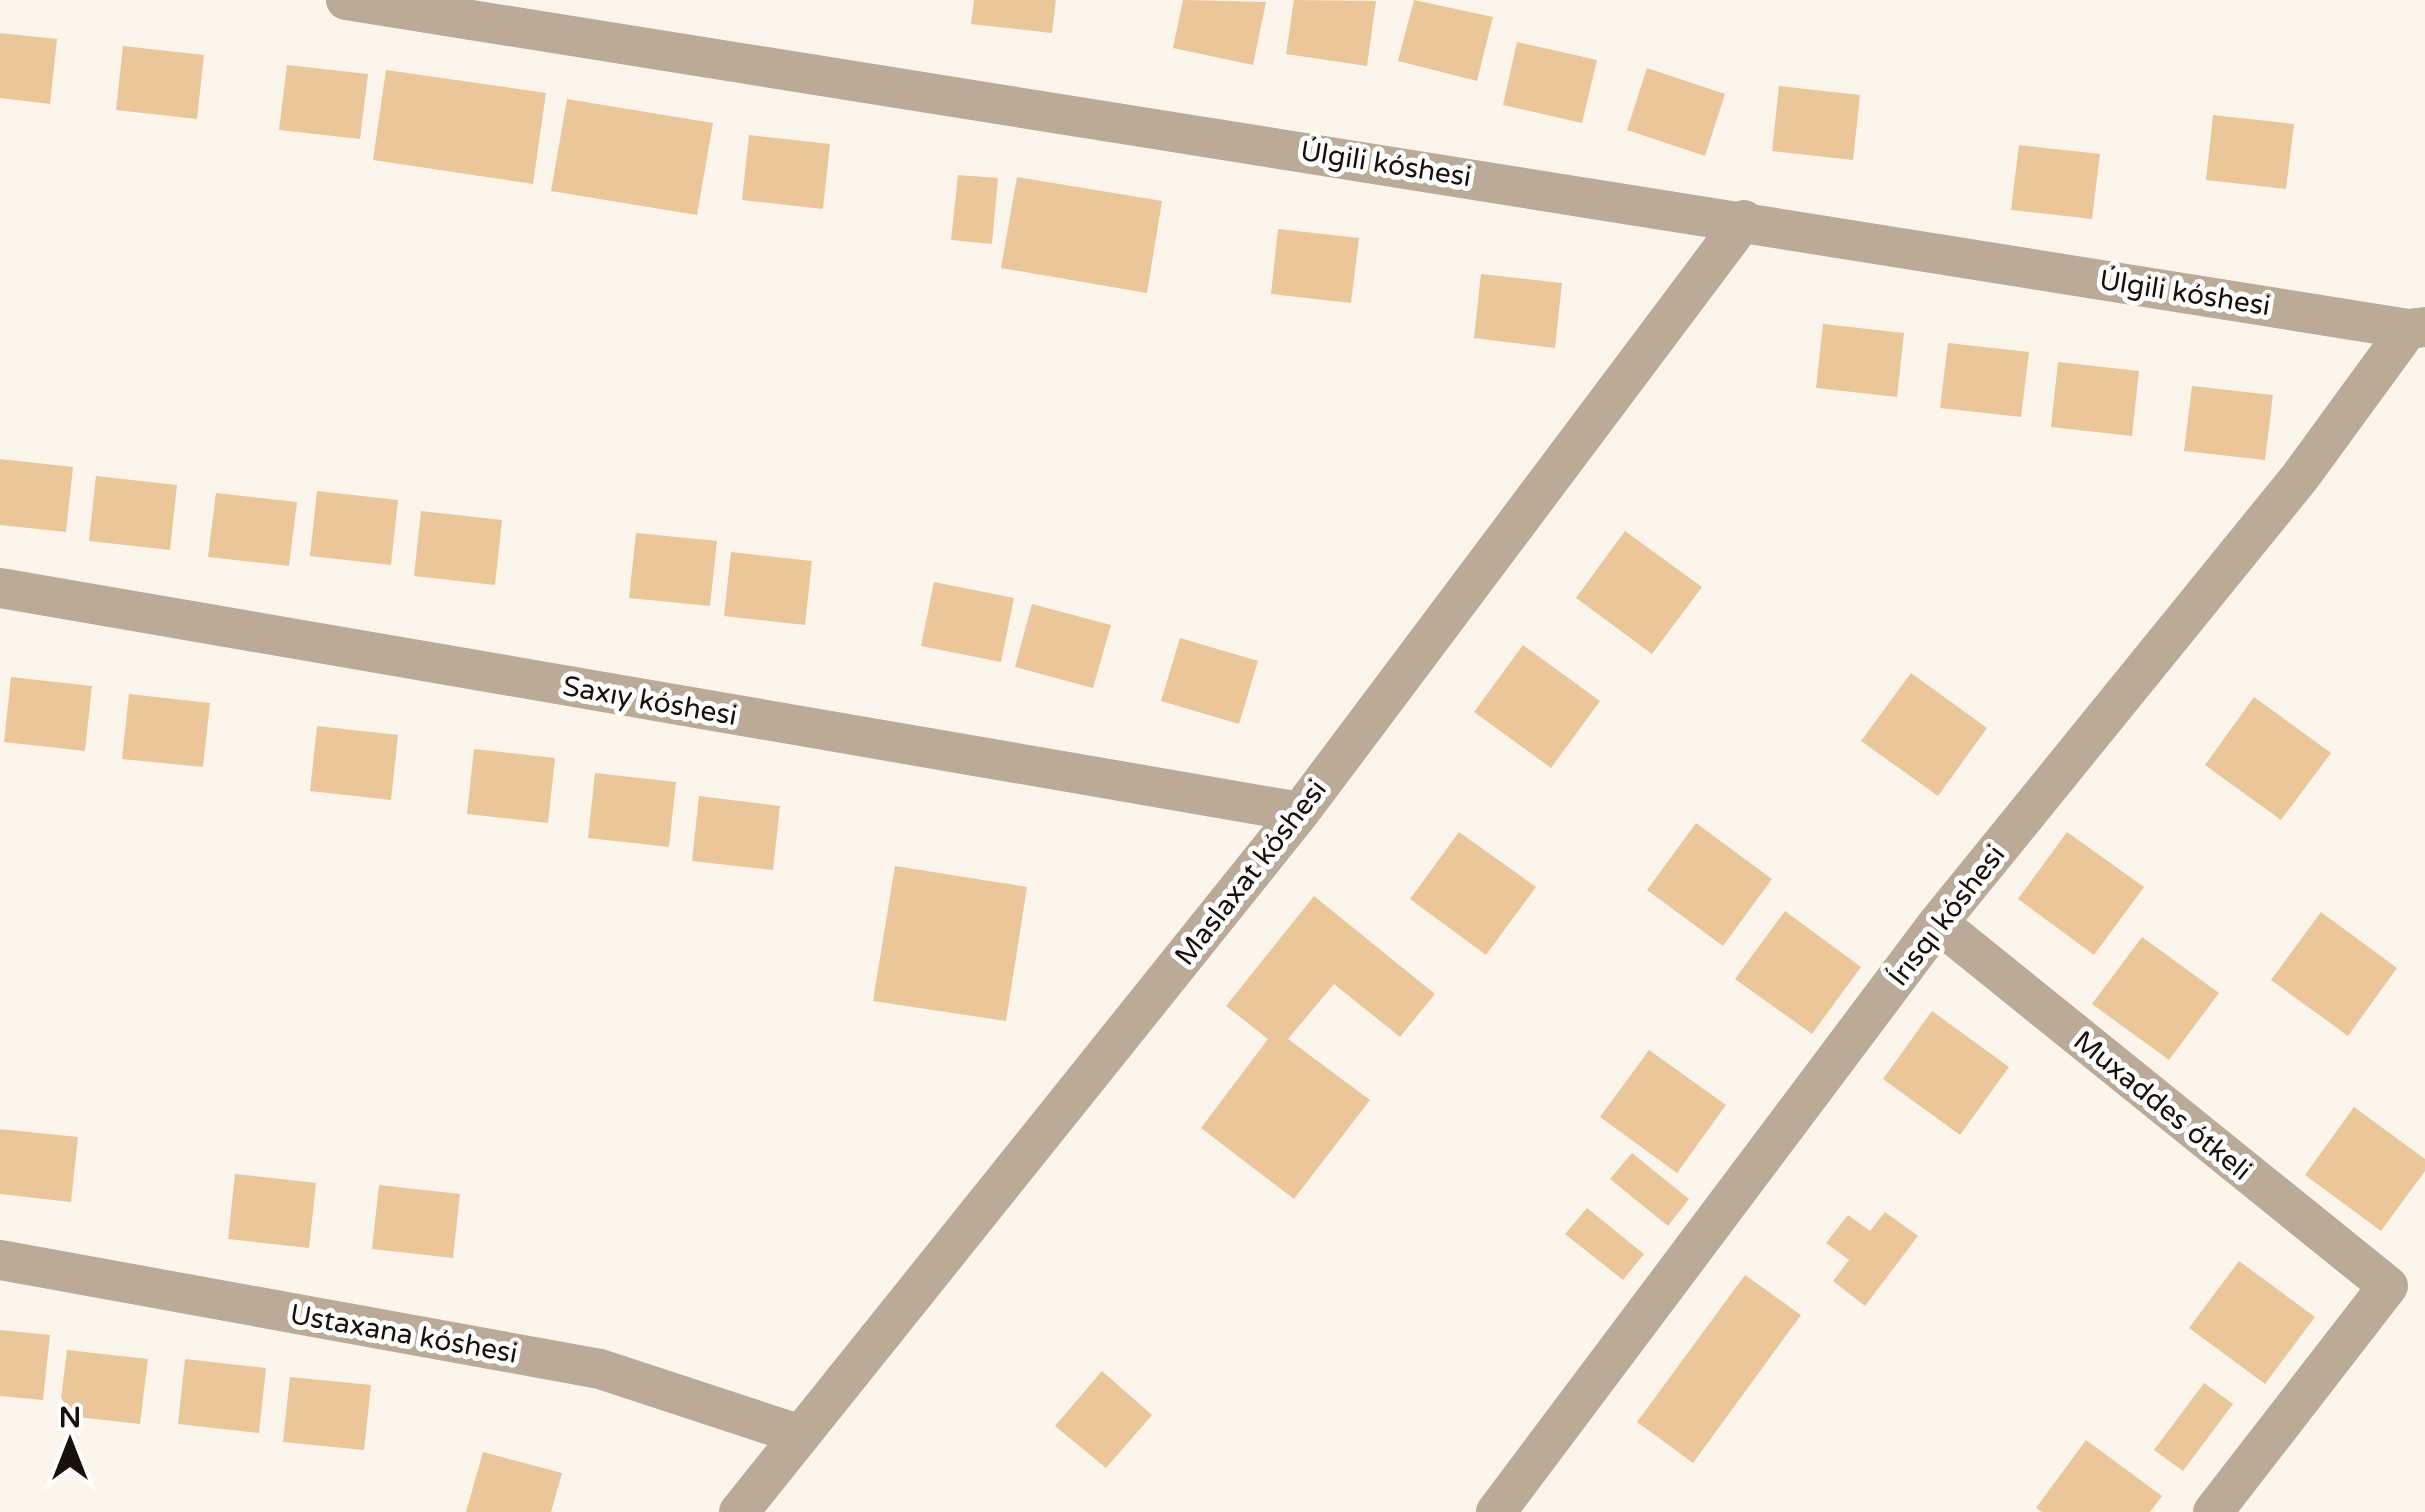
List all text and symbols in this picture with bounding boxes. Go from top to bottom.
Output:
street label: Úlgili kóshesi [1298,134,1474,194]
street label: Úlgili kóshesi [2097,263,2273,323]
street label: Saxıy kóshesi [560,669,740,733]
street label: Maslaxat kóshesi [1168,773,1334,972]
street label: Írısqı kóshesi [1881,838,2012,993]
street label: Muxaddes ótkeli [2067,1024,2258,1188]
street label: Ustaxana kóshesi [287,1297,520,1371]
north arrow [20,1392,120,1492]
text: N [59,1401,81,1435]

